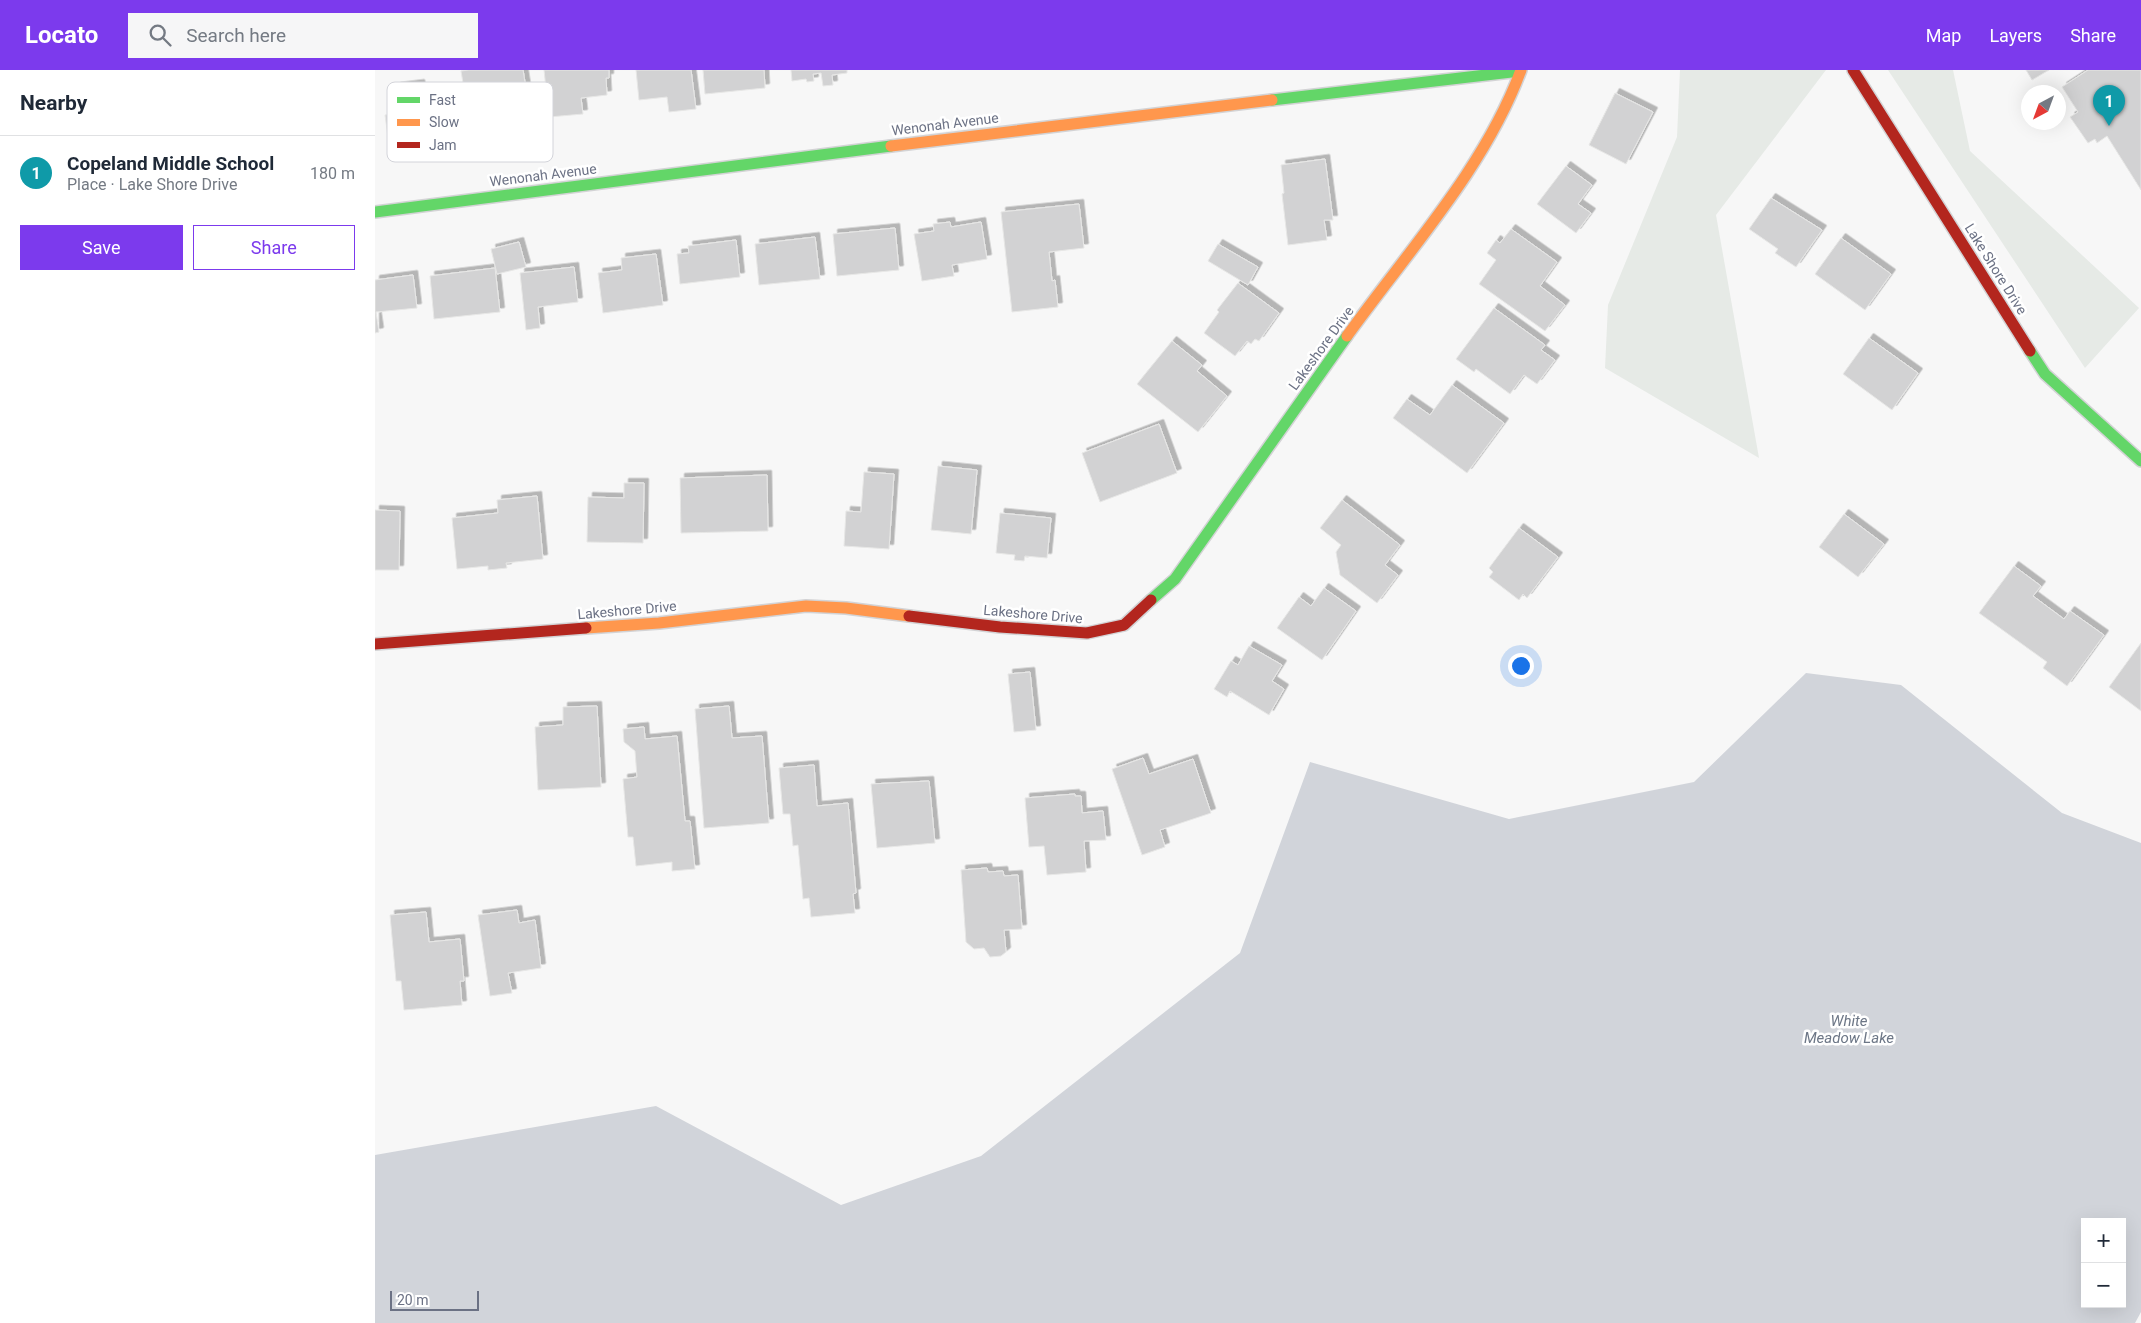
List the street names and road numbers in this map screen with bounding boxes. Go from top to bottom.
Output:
street label: Wenonah Avenue [891,109,999,139]
street label: Wenonah Avenue [489,160,597,190]
street label: Lake Shore Drive [1962,221,2030,317]
street label: Lakeshore Drive [1285,303,1357,393]
street label: Lakeshore Drive [577,598,677,622]
street label: Lakeshore Drive [983,602,1083,626]

